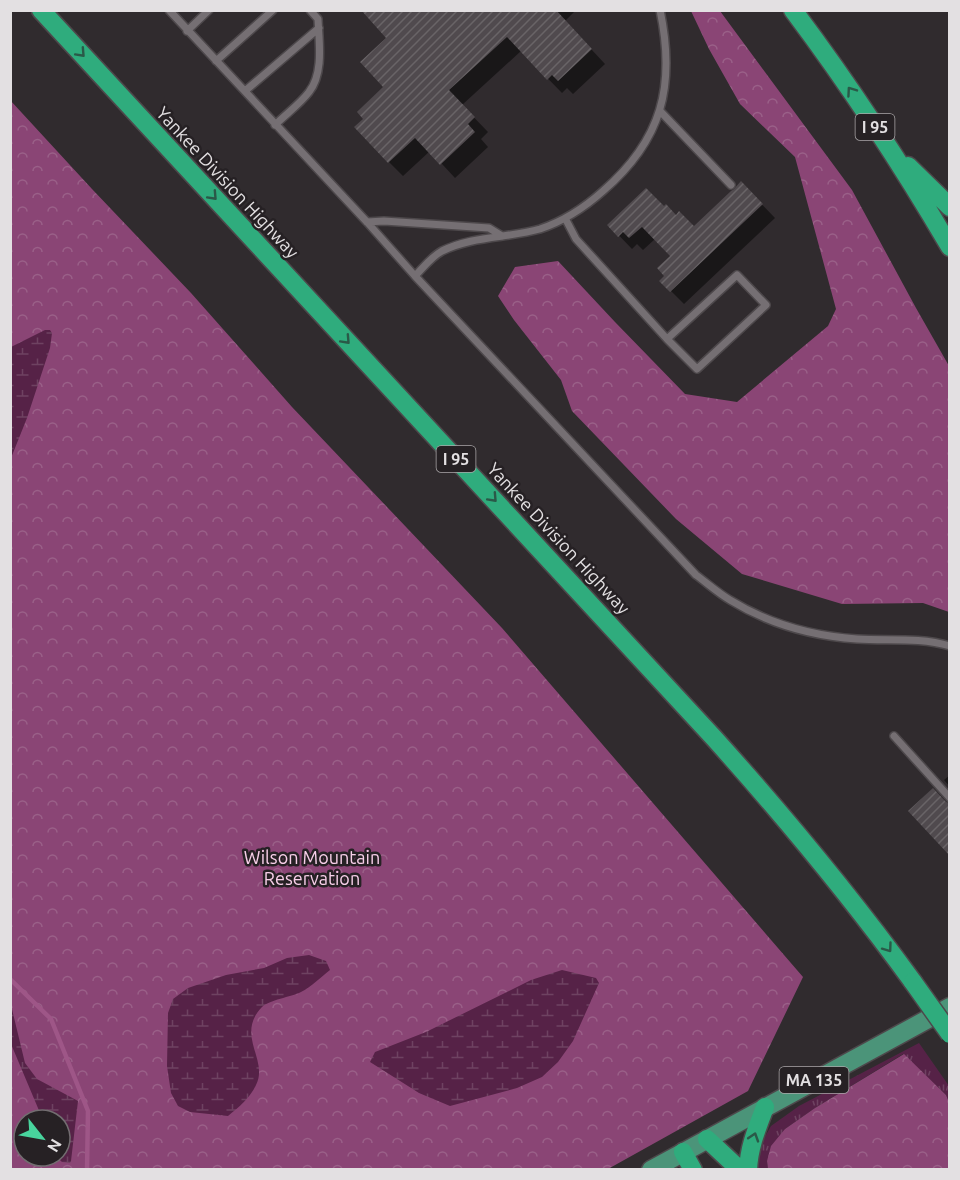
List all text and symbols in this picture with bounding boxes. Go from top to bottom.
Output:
one-way arrow [74,47,85,57]
one-way arrow [847,87,858,98]
street label: Yankee Division Highway [153,102,303,262]
road number: I 95 [856,114,894,140]
one-way arrow [206,190,217,200]
one-way arrow [339,333,350,343]
road number: I 95 [436,446,476,472]
street label: Yankee Division Highway [484,458,634,618]
one-way arrow [485,491,496,502]
park label: Wilson Mountain Reservation [244,847,380,888]
one-way arrow [880,942,891,953]
road number: MA 135 [780,1067,848,1093]
north arrow [12,1108,72,1168]
one-way arrow [747,1132,759,1143]
text: N [44,1136,66,1155]

